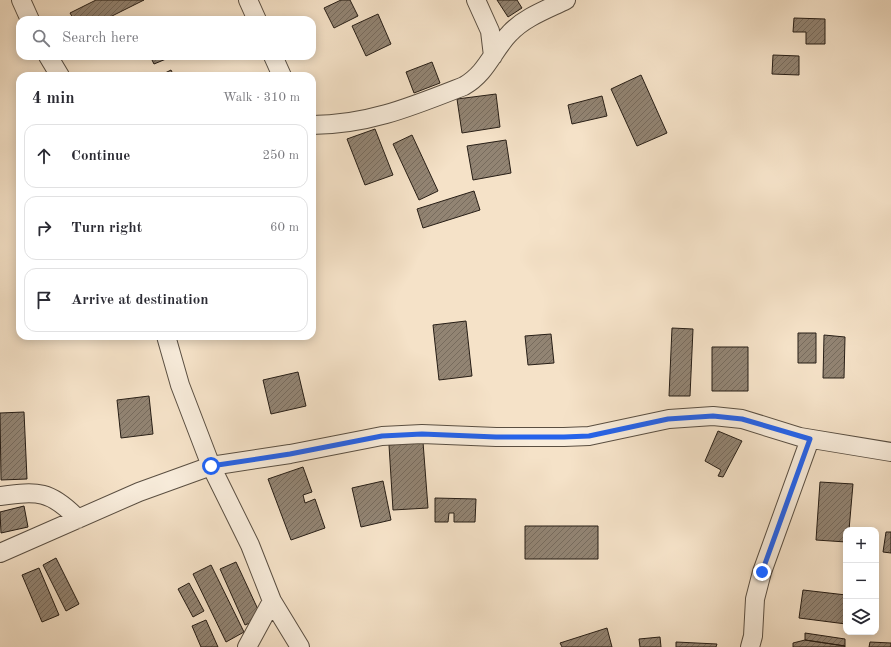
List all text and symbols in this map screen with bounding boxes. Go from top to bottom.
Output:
search box [16,16,316,60]
icon: search [30,27,52,49]
text: Search here [62,31,139,46]
text: 4 min [32,90,75,107]
text: Walk · 310 m [223,91,300,104]
icon: ahead [33,145,55,167]
text: Continue [71,149,130,164]
text: 250 m [262,149,299,162]
icon: right [33,217,55,239]
text: Turn right [71,221,142,236]
text: 60 m [270,221,299,234]
icon: arrive [33,289,55,311]
text: Arrive at destination [71,293,209,308]
route start [202,457,220,475]
map controls [843,527,879,635]
button: + [843,527,879,563]
route end [753,563,771,581]
button: − [843,563,879,599]
button: layers [843,599,879,635]

